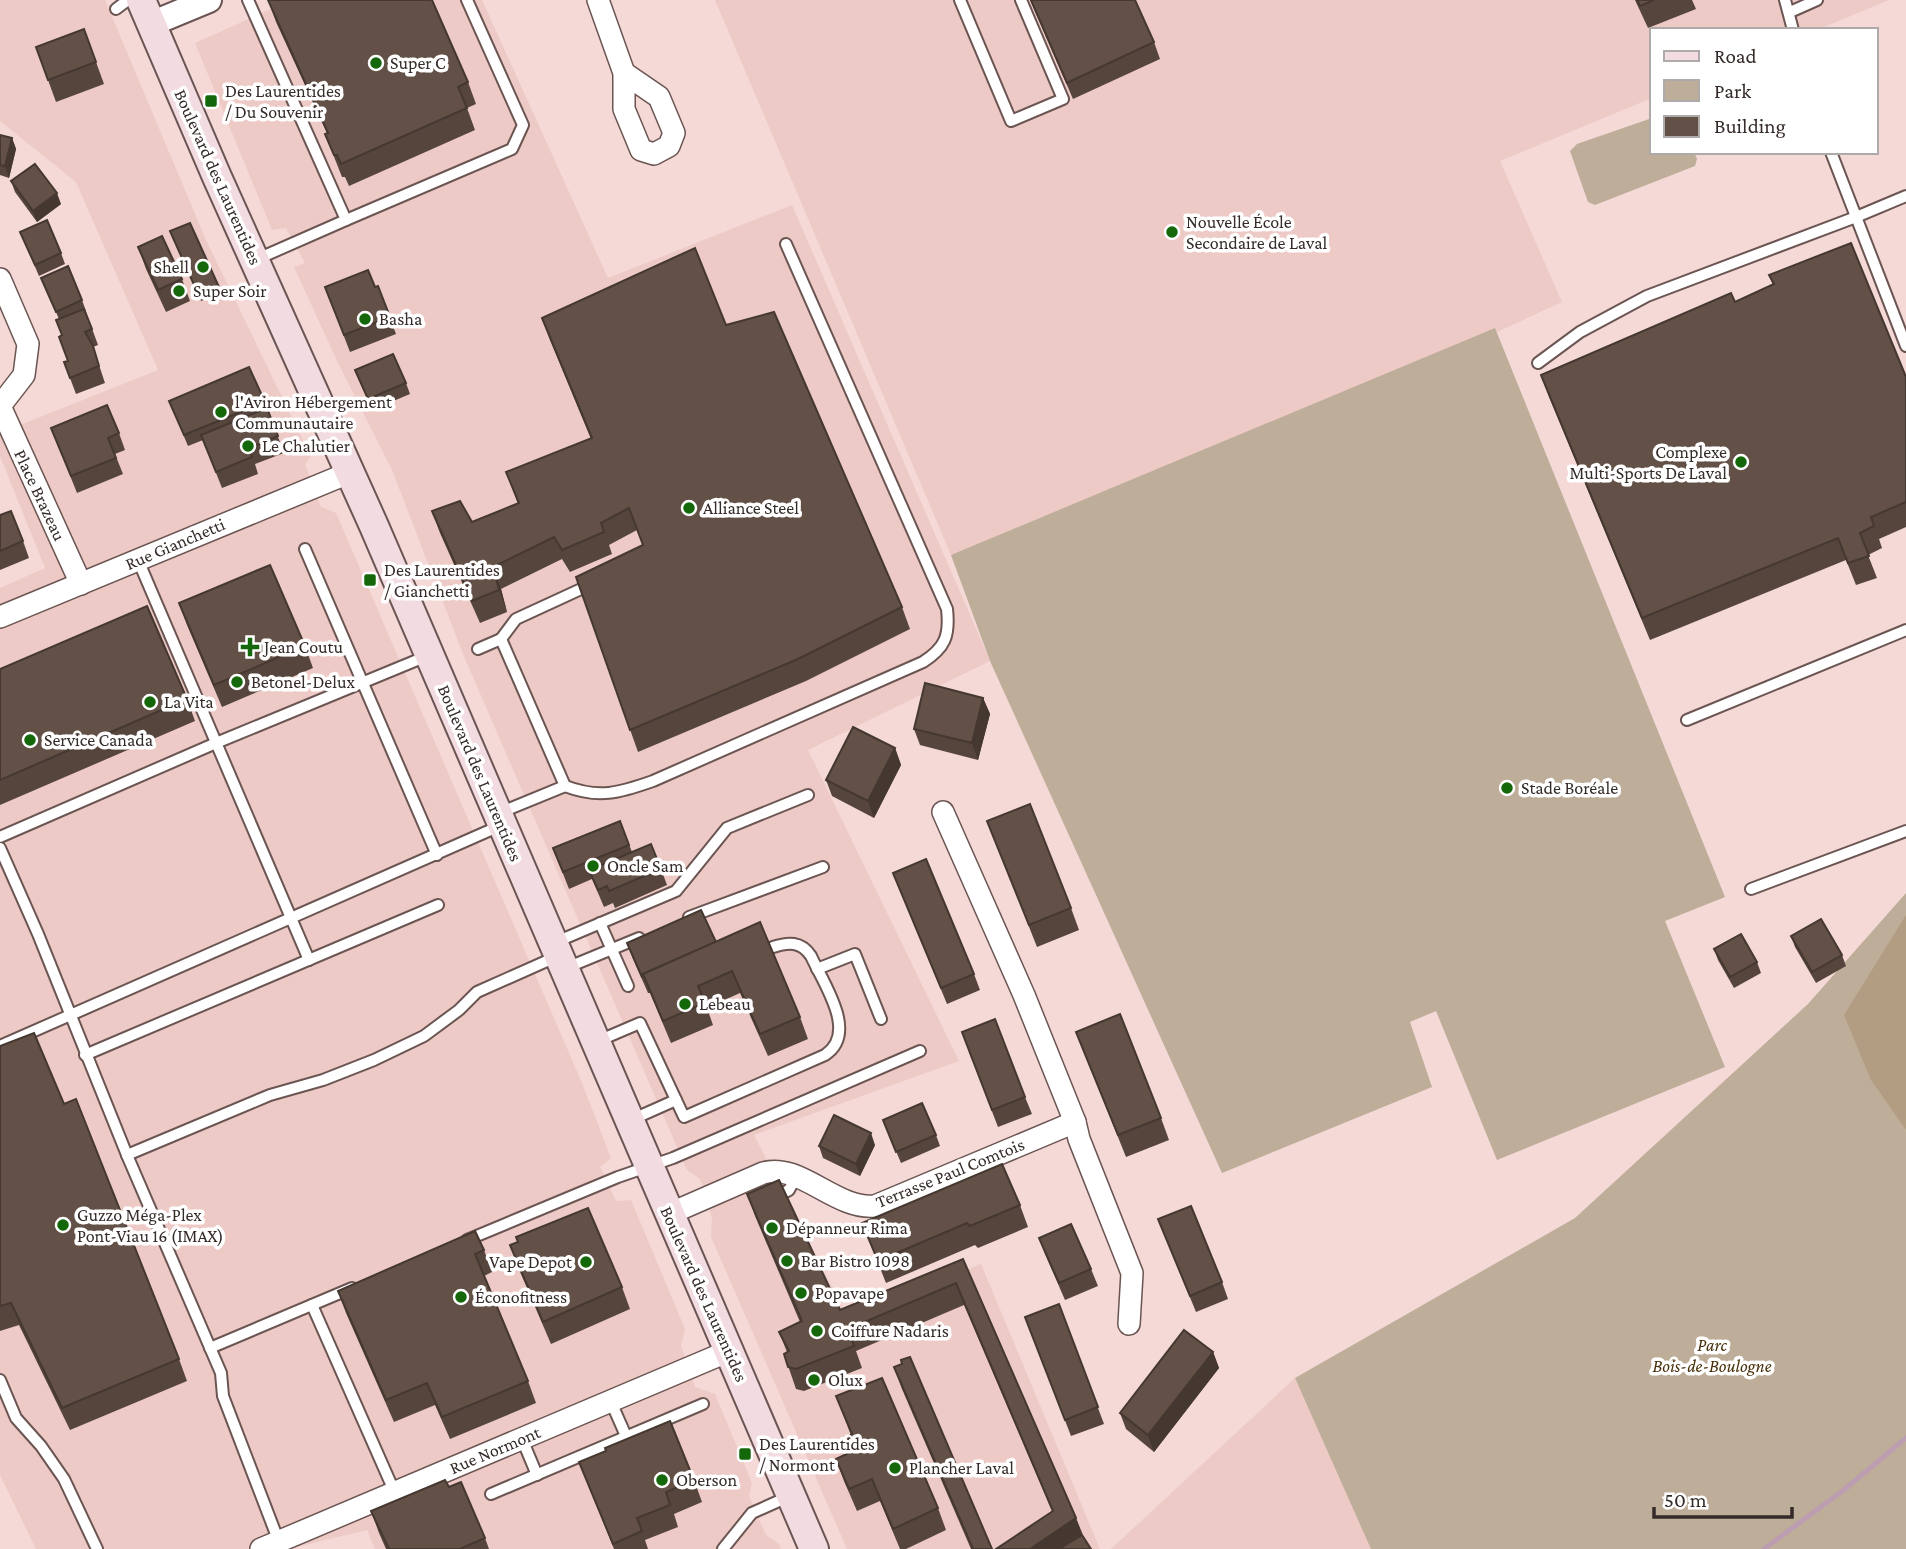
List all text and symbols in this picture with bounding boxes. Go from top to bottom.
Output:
legend [1650,28,1878,154]
text: Road [1714,44,1757,68]
place label: Super C [390,53,446,73]
marker: Super C [368,55,384,71]
text: Park [1714,79,1751,103]
place label: Des Laurentides / Du Souvenir [225,81,341,122]
street label: Boulevard des Laurentides [170,86,266,268]
marker: Des Laurentides / Du Souvenir [203,93,219,109]
text: Building [1714,114,1786,138]
place label: Nouvelle École Secondaire de Laval [1186,212,1328,253]
marker: Nouvelle École Secondaire de Laval [1164,224,1180,240]
place label: Shell [154,257,189,277]
marker: Shell [195,259,211,275]
place label: Super Soir [193,281,267,301]
marker: Super Soir [171,283,187,299]
place label: Basha [379,309,422,329]
marker: Basha [357,311,373,327]
place label: l'Aviron Hébergement Communautaire [235,392,393,433]
marker: l'Aviron Hébergement Communautaire [213,404,229,420]
place label: Le Chalutier [262,436,351,456]
marker: Le Chalutier [240,438,256,454]
place label: Complexe Multi-Sports De Laval [1569,442,1727,483]
street label: Place Brazeau [10,446,70,544]
marker: Complexe Multi-Sports De Laval [1733,454,1749,470]
place label: Alliance Steel [703,498,799,518]
marker: Alliance Steel [681,500,697,516]
street label: Rue Gianchetti [122,514,228,574]
place label: Des Laurentides / Gianchetti [384,560,500,601]
marker: Des Laurentides / Gianchetti [362,572,378,588]
place label: Jean Coutu [262,637,344,657]
marker: Jean Coutu [242,639,258,655]
place label: Betonel-Delux [251,672,356,692]
marker: Betonel-Delux [229,674,245,690]
street label: Boulevard des Laurentides [434,682,526,864]
place label: La Vita [164,692,214,712]
marker: La Vita [142,694,158,710]
place label: Service Canada [44,730,153,750]
marker: Service Canada [22,732,38,748]
place label: Stade Boréale [1521,778,1618,798]
marker: Stade Boréale [1499,780,1515,796]
place label: Oncle Sam [607,856,684,876]
marker: Oncle Sam [585,858,601,874]
place label: Lebeau [699,994,751,1014]
marker: Lebeau [677,996,693,1012]
street label: Terrasse Paul Comtois [873,1134,1027,1212]
street label: Boulevard des Laurentides [656,1203,752,1385]
place label: Guzzo Méga-Plex Pont-Viau 16 (IMAX) [77,1205,224,1247]
marker: Guzzo Méga-Plex Pont-Viau 16 (IMAX) [55,1217,71,1233]
place label: Dépanneur Rima [786,1218,908,1238]
marker: Dépanneur Rima [764,1220,780,1236]
place label: Bar Bistro 1098 [801,1251,910,1271]
place label: Vape Depot [489,1252,573,1272]
marker: Bar Bistro 1098 [779,1253,795,1269]
marker: Vape Depot [578,1254,594,1270]
place label: Popavape [815,1283,884,1303]
marker: Popavape [793,1285,809,1301]
place label: Éconofitness [475,1287,567,1307]
marker: Éconofitness [453,1289,469,1305]
place label: Coiffure Nadaris [831,1321,949,1341]
marker: Coiffure Nadaris [809,1323,825,1339]
park label: Parc Bois-de-Boulogne [1652,1335,1772,1376]
place label: Olux [828,1370,863,1390]
marker: Olux [806,1372,822,1388]
street label: Rue Normont [447,1422,544,1478]
place label: Des Laurentides / Normont [759,1434,875,1475]
marker: Des Laurentides / Normont [737,1446,753,1462]
place label: Plancher Laval [909,1458,1014,1478]
marker: Plancher Laval [887,1460,903,1476]
place label: Oberson [676,1470,737,1490]
marker: Oberson [654,1472,670,1488]
scale bar [1654,1476,1792,1520]
text: 50 m [1664,1488,1707,1512]

